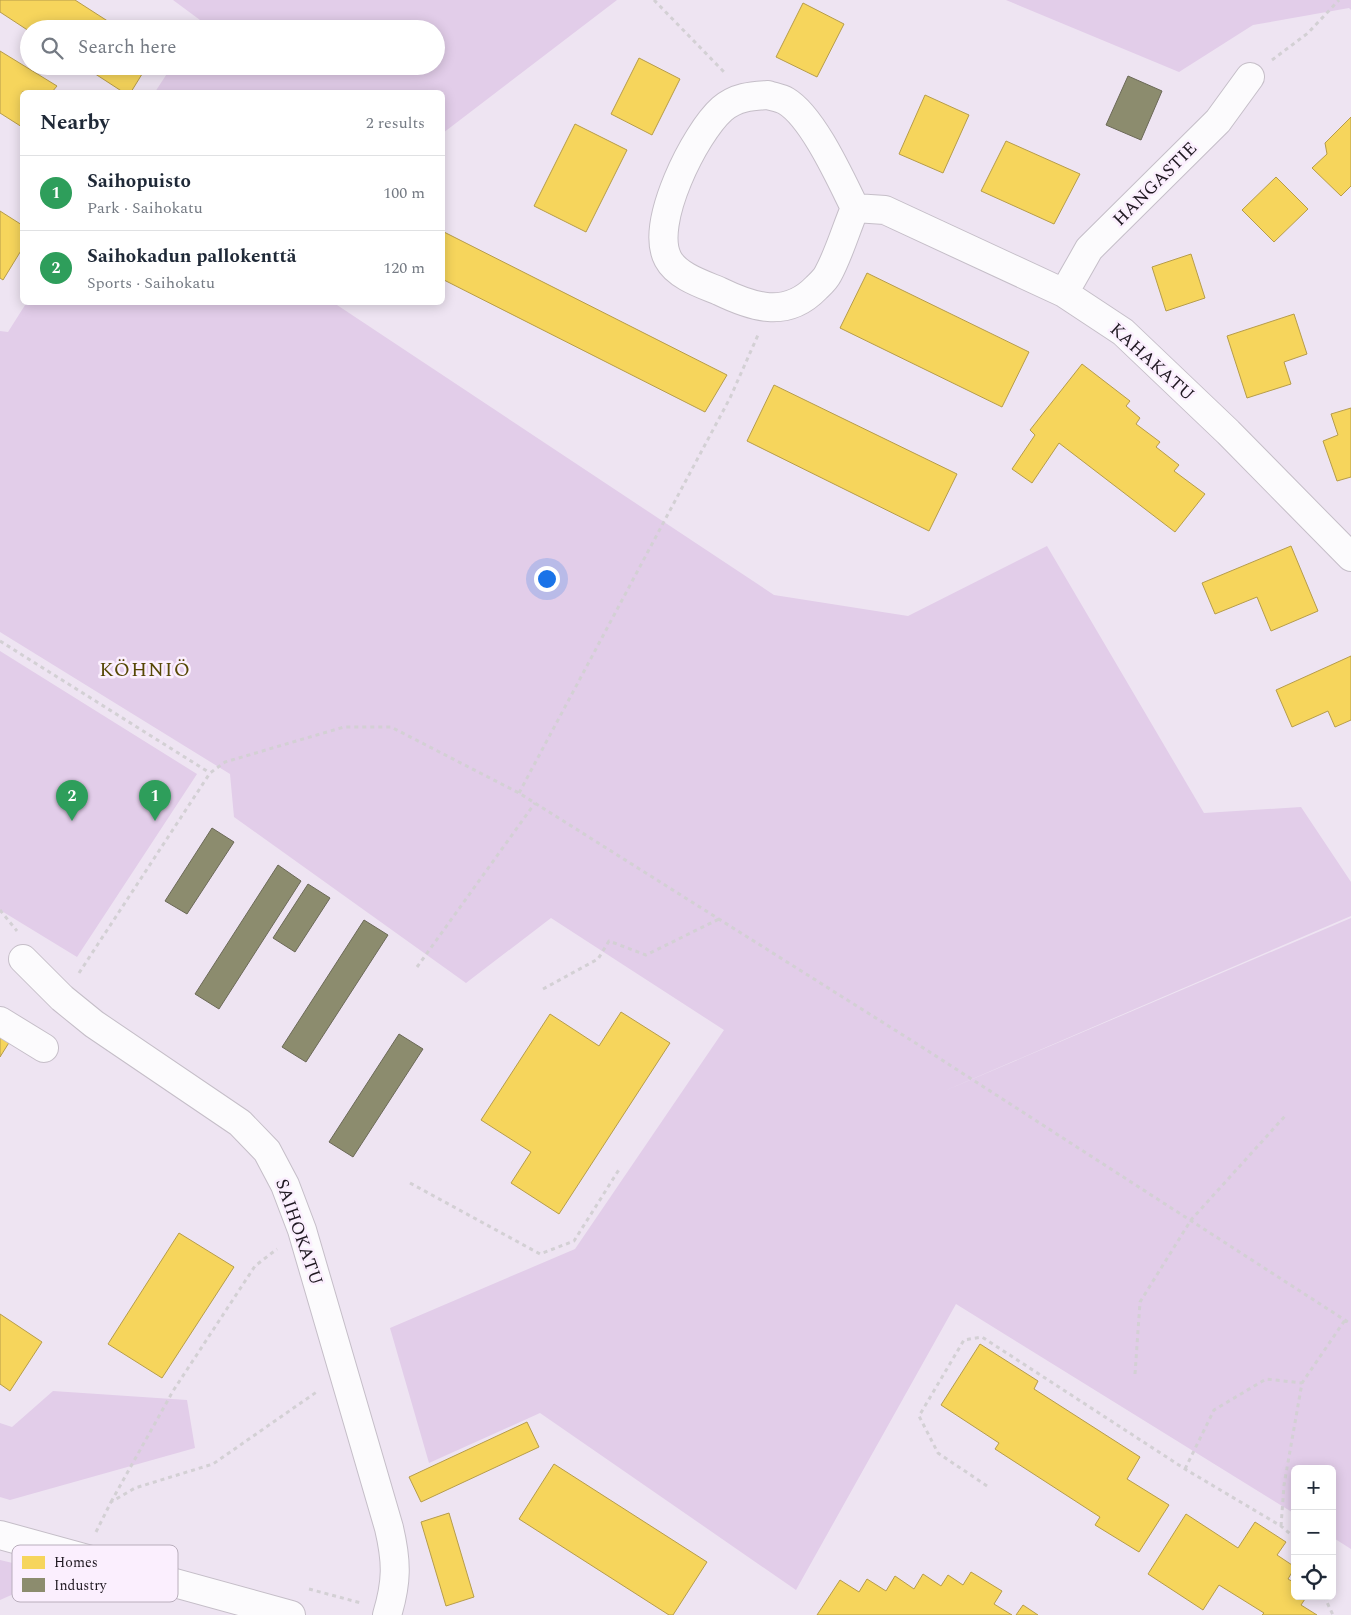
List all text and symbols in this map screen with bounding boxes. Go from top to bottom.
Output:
search box [20,20,445,75]
text: Search here [78,33,177,62]
icon: search [38,34,66,62]
text: Nearby [40,107,110,139]
text: 2 results [366,111,425,135]
street label: HANGASTIE [1107,136,1203,232]
text: Saihopuisto [87,167,191,196]
text: 1 [52,181,60,205]
text: 100 m [383,181,425,205]
text: Park · Saihokatu [87,196,203,220]
text: Saihokadun pallokenttä [87,242,297,271]
text: 2 [52,256,60,280]
text: 120 m [383,256,425,280]
text: Sports · Saihokatu [87,271,215,295]
street label: KAHAKATU [1104,316,1200,408]
your location [534,566,560,592]
district label: KÖHNIÖ [99,655,191,685]
pin: 2 [56,780,88,821]
pin: 1 [139,780,171,821]
street label: SAIHOKATU [268,1175,330,1289]
map controls [1291,1465,1336,1600]
button: + [1291,1465,1336,1510]
button: − [1291,1510,1336,1555]
legend [12,1545,178,1602]
text: Homes [54,1552,98,1573]
button: locate [1291,1555,1336,1600]
text: Industry [54,1575,108,1596]

